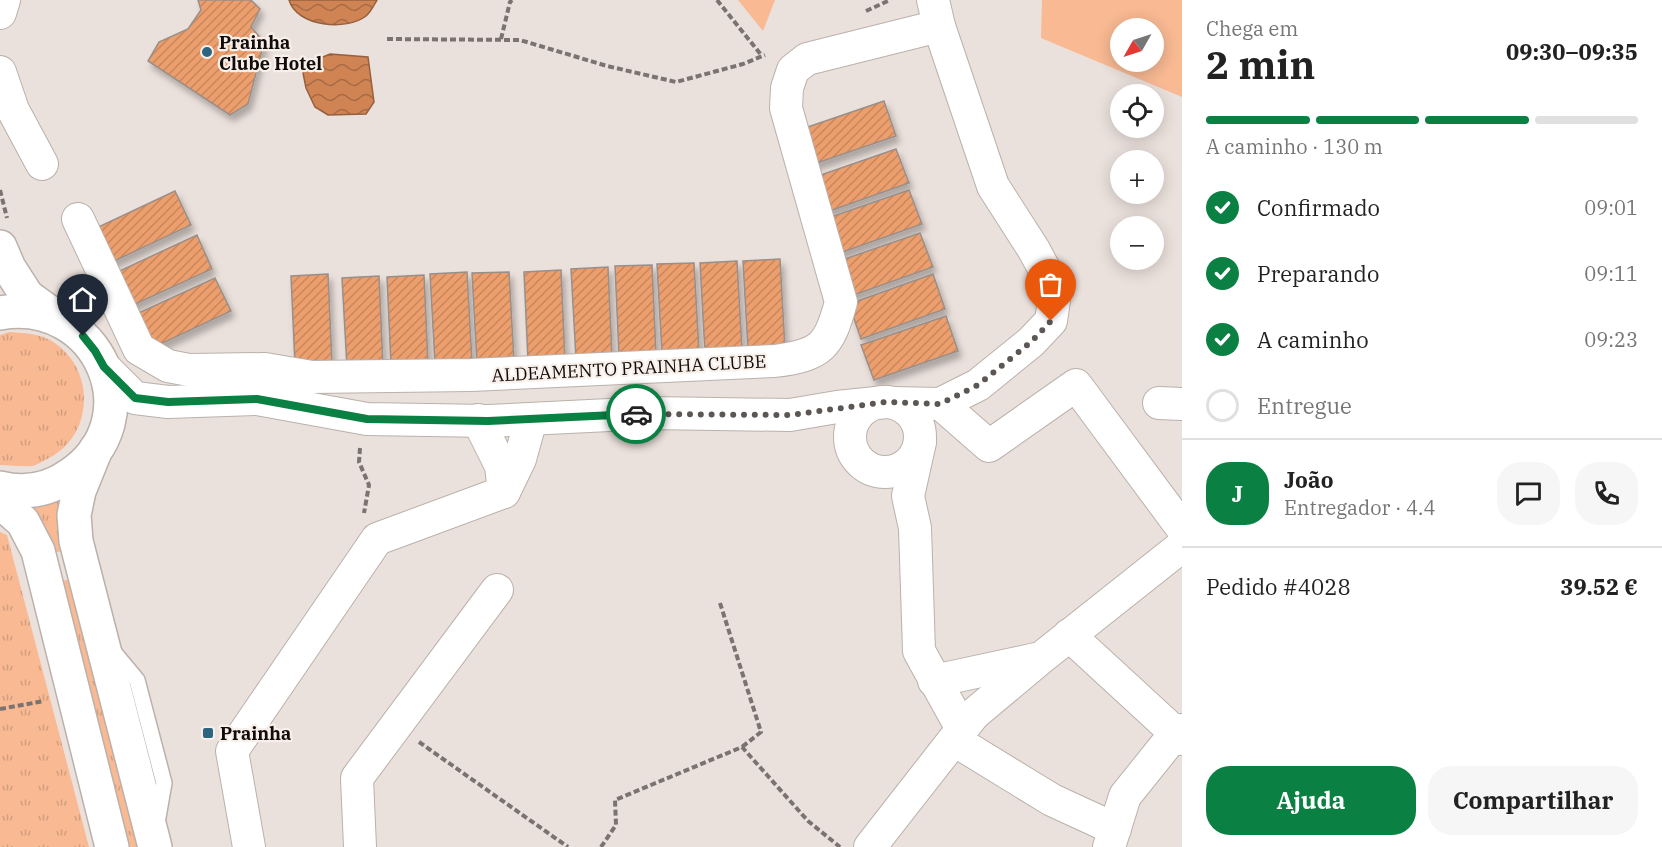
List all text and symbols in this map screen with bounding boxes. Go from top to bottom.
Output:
text: Chega em [1206,15,1298,42]
north arrow [1110,18,1164,72]
map controls [1110,18,1164,270]
place label: Prainha Clube Hotel [219,31,322,75]
text: 09:30–09:35 [1506,37,1638,66]
text: 2 min [1206,39,1315,90]
marker: Prainha Clube Hotel [200,45,214,59]
button: locate [1110,84,1164,138]
text: A caminho · 130 m [1206,133,1383,160]
button: + [1110,150,1164,204]
icon: check [1206,191,1239,224]
text: Confirmado [1257,193,1380,222]
text: 09:01 [1584,194,1638,221]
button: − [1110,216,1164,270]
icon: check [1206,257,1239,290]
pin [1025,259,1076,321]
text: Preparando [1257,259,1379,288]
text: 09:11 [1584,260,1638,287]
icon: bag [1034,268,1067,301]
pin [57,274,108,336]
icon: home [66,283,99,316]
icon: check [1206,323,1239,356]
text: A caminho [1257,325,1369,354]
text: 09:23 [1584,326,1638,353]
street label: ALDEAMENTO PRAINHA CLUBE [491,349,767,387]
courier [606,384,666,444]
text: Entregue [1257,391,1352,420]
icon: car [620,398,653,431]
button: chat [1497,462,1560,525]
button: phone [1575,462,1638,525]
text: João [1284,465,1333,494]
text: J [1232,479,1243,508]
text: Entregador · 4.4 [1284,494,1435,521]
text: Pedido #4028 [1206,572,1351,601]
text: 39.52 € [1560,572,1638,601]
place label: Prainha [220,722,291,745]
marker: Prainha [201,726,215,740]
button: Ajuda [1206,766,1416,835]
button: Compartilhar [1428,766,1638,835]

